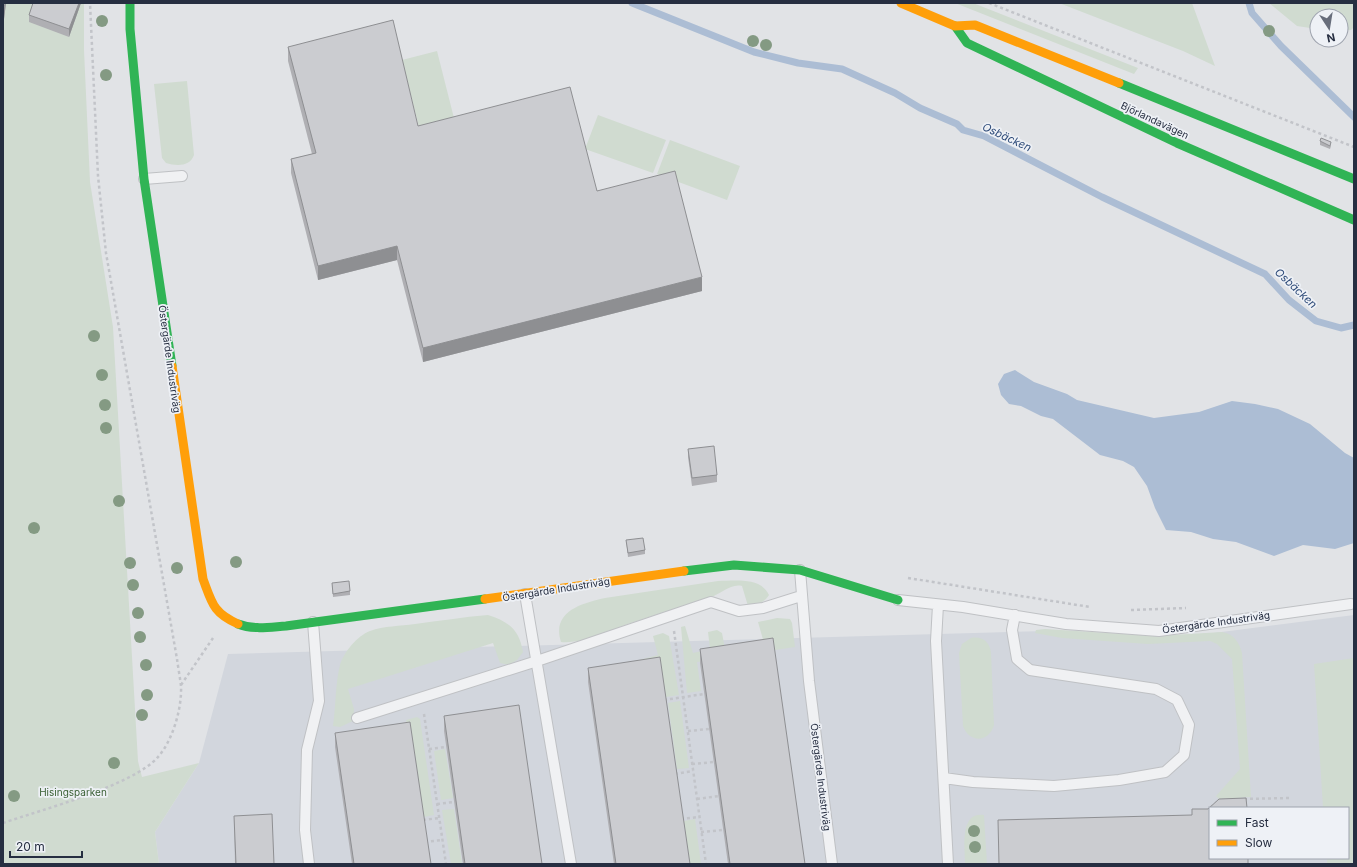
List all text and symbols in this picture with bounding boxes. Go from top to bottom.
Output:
north arrow [1309,8,1349,48]
text: N [1326,30,1337,46]
street label: Björlandavägen [1119,99,1191,141]
water label: Osbäcken [980,120,1034,155]
water label: Osbäcken [1272,265,1320,311]
street label: Östergärde Industriväg [157,304,183,414]
street label: Östergärde Industriväg [501,575,611,603]
street label: Östergärde Industriväg [1161,609,1271,635]
street label: Östergärde Industriväg [808,722,834,832]
park label: Hisingsparken [39,786,107,798]
legend [1209,807,1349,859]
text: Fast [1245,815,1269,830]
scale bar [10,833,82,859]
text: Slow [1245,835,1273,850]
text: 20 m [16,839,45,854]

